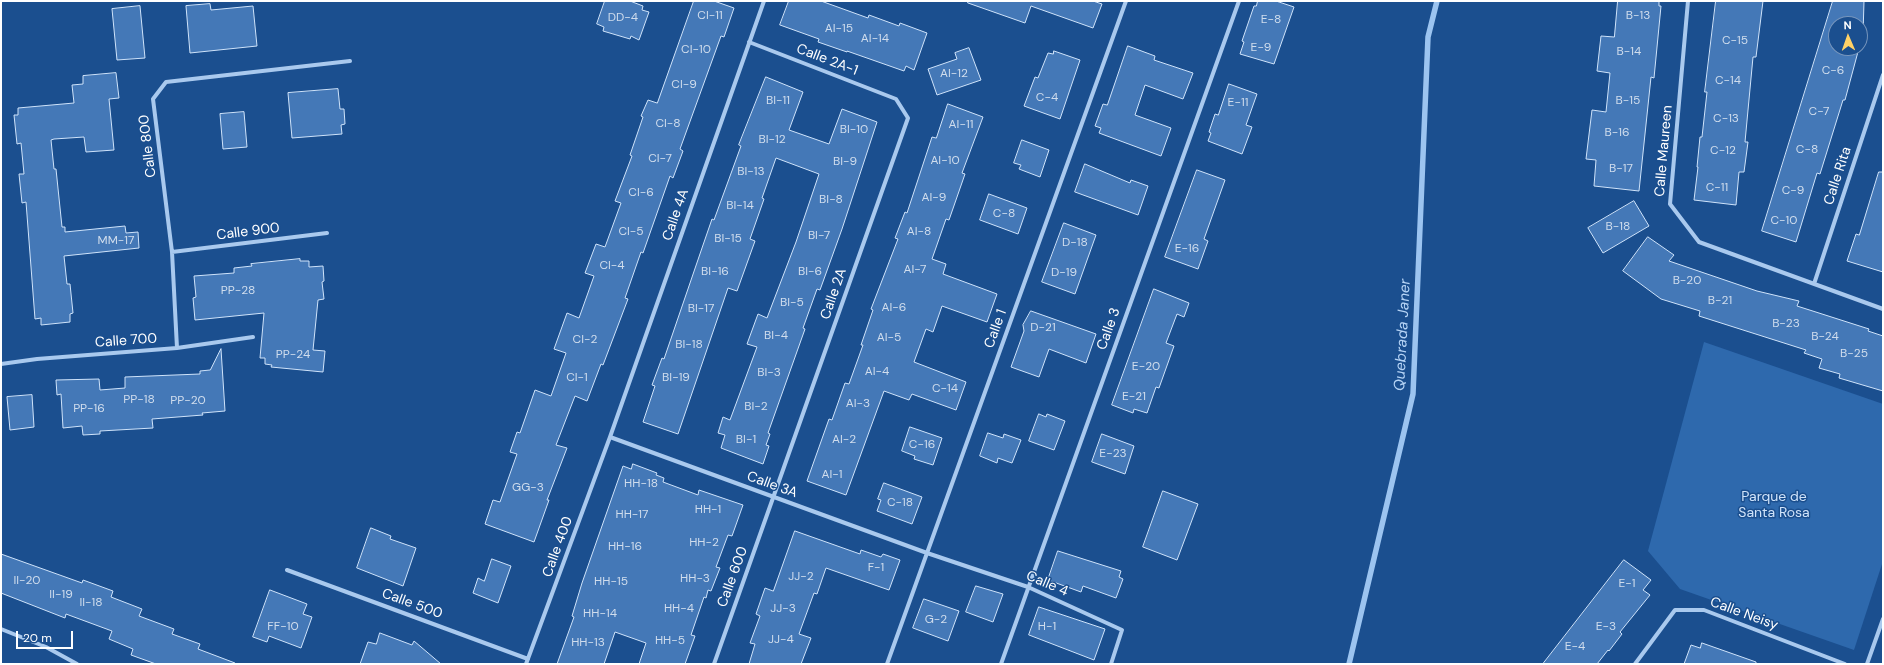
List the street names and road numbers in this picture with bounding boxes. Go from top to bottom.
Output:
street label: Calle 2A-1 [794,41,860,79]
street label: Calle Maureen [1652,105,1676,197]
street label: Calle 800 [136,114,160,178]
street label: Calle Rita [1821,145,1855,207]
street label: Calle 4A [659,187,693,243]
street label: Calle 900 [215,220,281,244]
street label: Calle 2A [817,266,851,322]
street label: Calle 3 [1094,306,1124,352]
street label: Calle 1 [981,307,1011,351]
street label: Calle 700 [94,330,158,352]
street label: Calle 3A [744,468,800,502]
street label: Calle 400 [539,514,577,580]
street label: Calle 600 [714,544,752,610]
street label: Calle 4 [1023,568,1071,600]
street label: Calle 500 [379,585,445,623]
street label: Calle Neisy [1708,594,1780,634]

